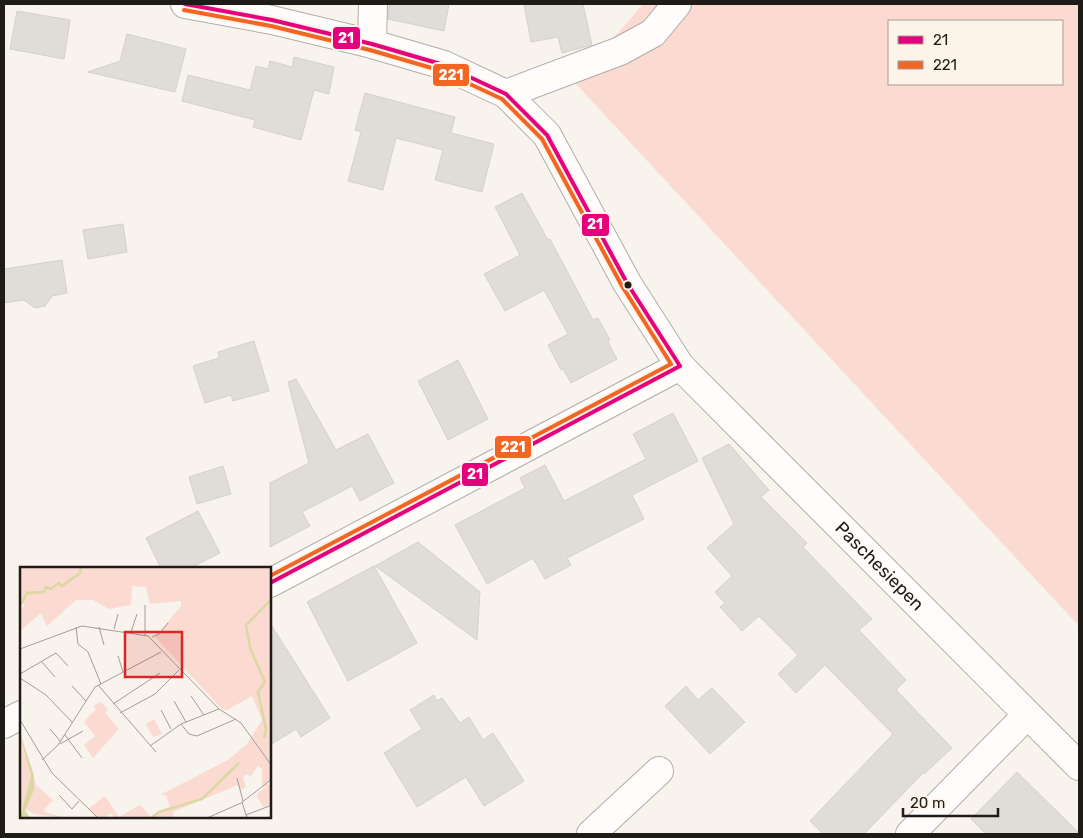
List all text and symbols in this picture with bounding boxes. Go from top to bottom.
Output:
legend [888,20,1063,85]
line badge: 21 [332,26,361,50]
text: 21 [338,30,354,47]
text: 21 [933,31,948,49]
text: 221 [933,56,957,74]
line badge: 221 [432,63,470,87]
text: 221 [438,67,464,84]
line badge: 21 [581,213,610,237]
text: 21 [587,216,603,233]
unlabelled marker [623,280,633,290]
line badge: 221 [494,435,532,459]
text: 221 [500,439,526,456]
line badge: 21 [461,462,489,487]
text: 21 [467,466,483,483]
street label: Paschesiepen [830,517,929,615]
inset map [20,567,271,818]
scale bar [903,786,998,818]
text: 20 m [910,794,945,812]

